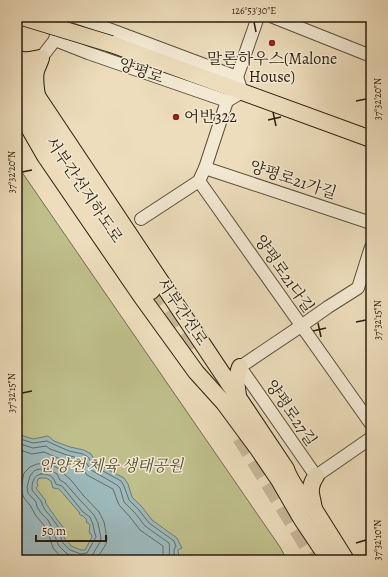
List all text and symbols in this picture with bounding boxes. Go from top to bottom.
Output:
text: 126°53'30"E [232,4,276,17]
marker: 말론하우스(Malone House) [267,38,277,48]
place label: 말론하우스(Malone House) [207,48,337,88]
street label: 양평로 [115,53,167,89]
text: 37°32'20"N [371,78,384,120]
place label: 어반322 [184,106,237,128]
marker: 어반322 [171,112,181,122]
street label: 서부간선지하도로 [40,133,128,248]
text: 37°32'20"N [5,151,18,193]
street label: 양평로21가길 [247,156,339,204]
street label: 양평로21다길 [249,231,319,317]
street label: 서부간선로 [151,274,213,351]
text: 37°32'15"N [371,300,384,340]
text: 37°32'15"N [5,373,18,413]
street label: 양평로27길 [260,375,322,451]
park label: 안양천 체육 생태공원 [39,455,185,477]
scale bar [36,517,106,543]
text: 37°32'10"N [371,520,384,560]
text: 50 m [42,523,66,539]

